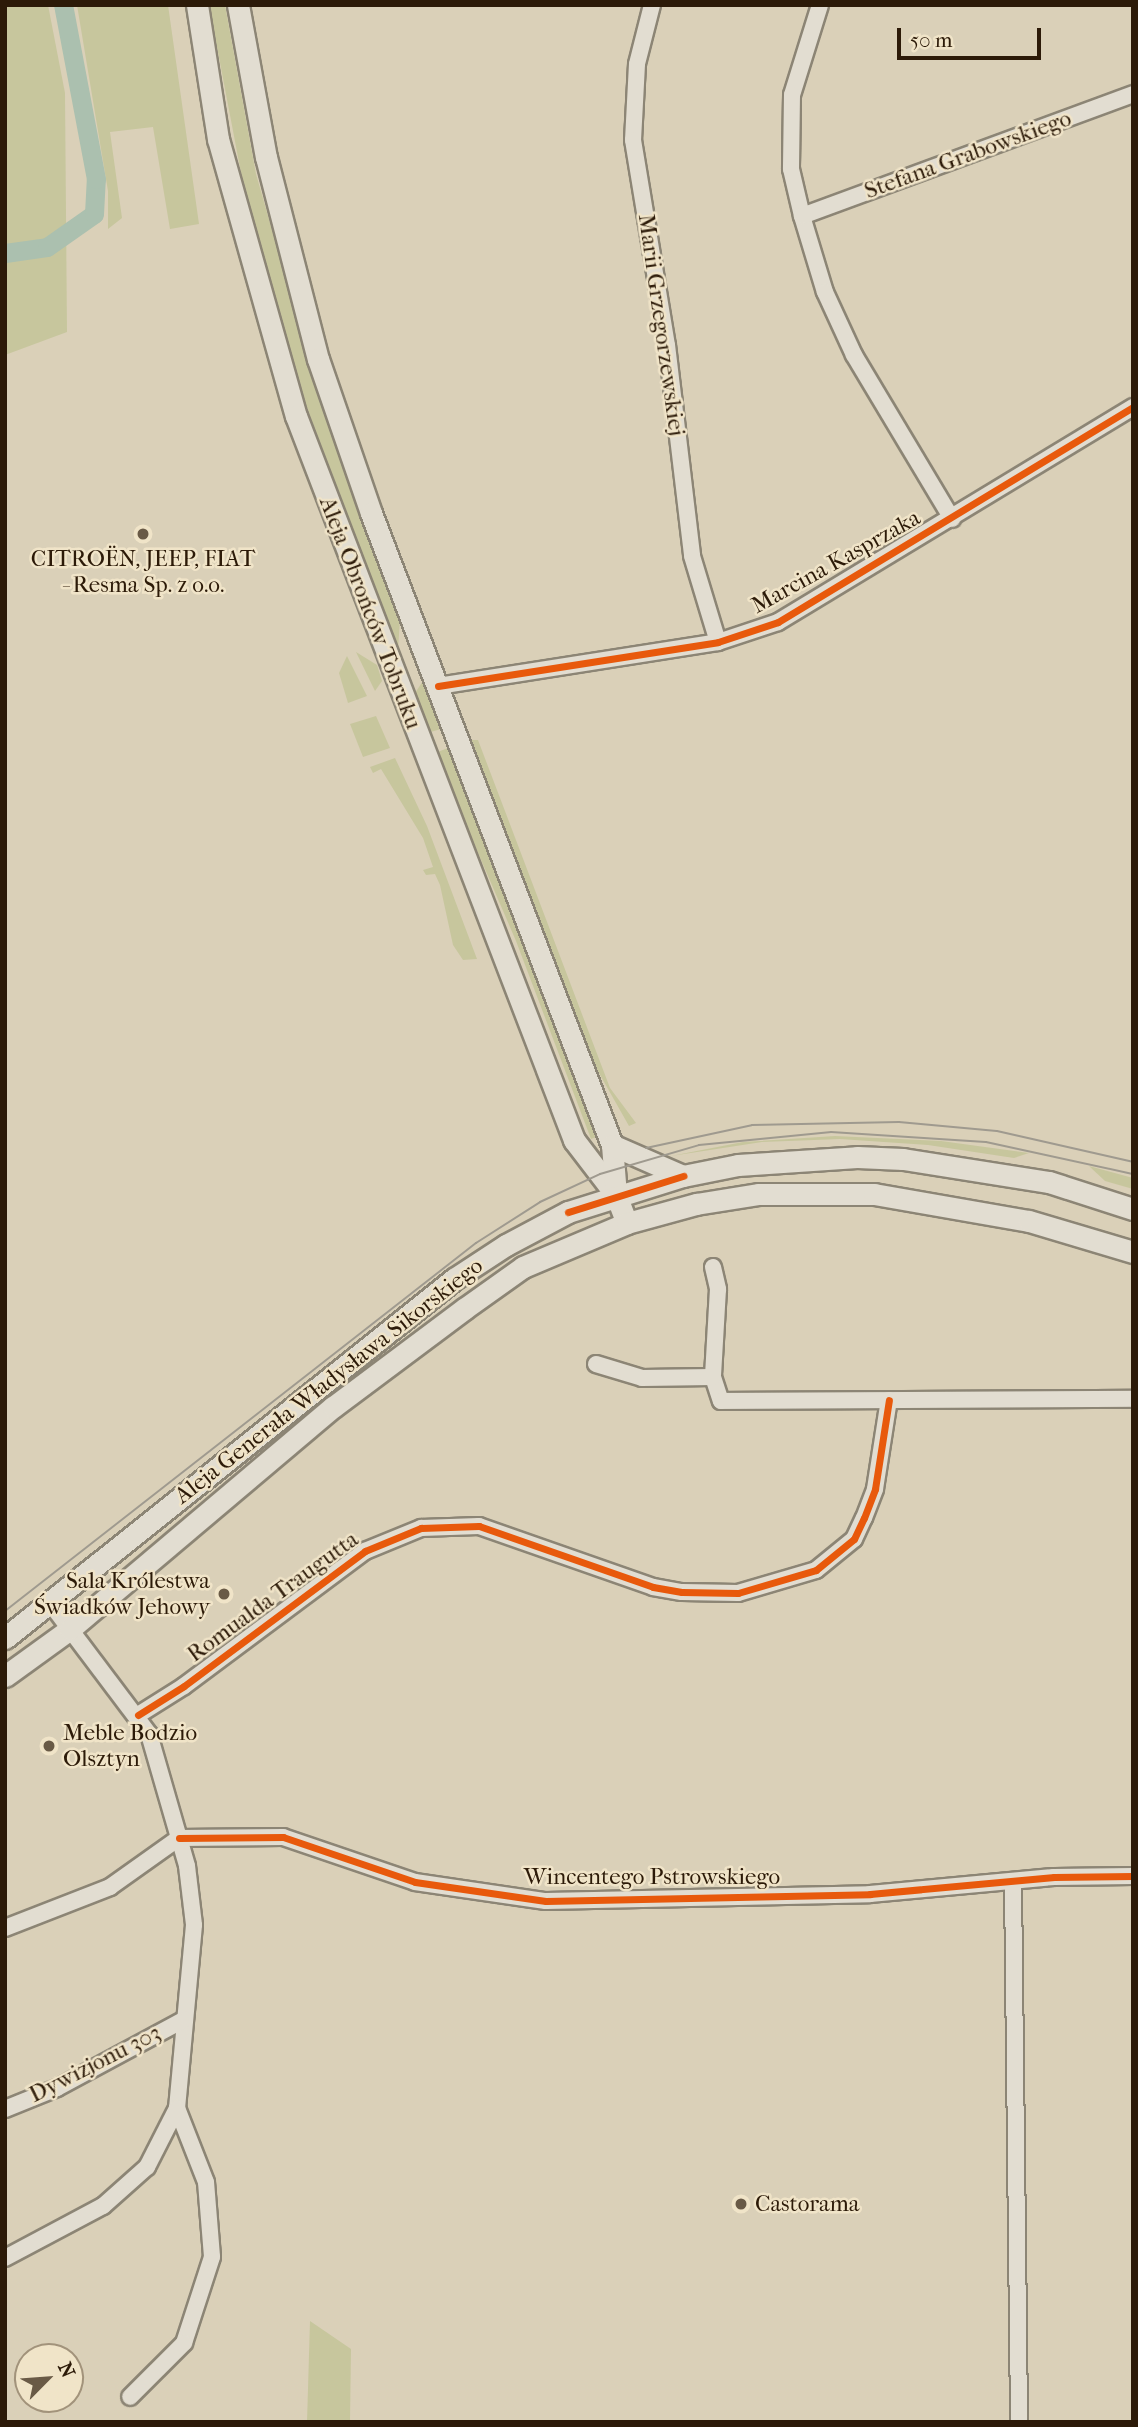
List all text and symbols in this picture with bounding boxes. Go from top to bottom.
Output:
scale bar [900,14,1044,58]
text: 50 m [910,28,953,52]
street label: Stefana Grabowskiego [861,105,1075,205]
street label: Marii Grzegorzewskiej [632,212,690,438]
street label: Aleja Obrońców Tobruku [313,493,427,733]
street label: Marcina Kasprzaka [747,504,925,620]
marker: CITROËN, JEEP, FIAT - Resma Sp. z o.o. [135,526,151,542]
place label: CITROËN, JEEP, FIAT - Resma Sp. z o.o. [31,545,255,599]
street label: Aleja Generała Władysława Sikorskiego [169,1252,489,1510]
street label: Romualda Traugutta [182,1526,364,1668]
place label: Sala Królestwa Świadków Jehowy [34,1567,210,1621]
marker: Sala Królestwa Świadków Jehowy [216,1586,232,1602]
place label: Meble Bodzio Olsztyn [63,1719,197,1773]
marker: Meble Bodzio Olsztyn [41,1738,57,1754]
street label: Wincentego Pstrowskiego [524,1863,780,1891]
street label: Dywizjonu 303 [25,2019,165,2109]
place label: Castorama [755,2190,859,2218]
marker: Castorama [733,2196,749,2212]
north arrow [14,2343,84,2413]
text: N [53,2359,79,2381]

